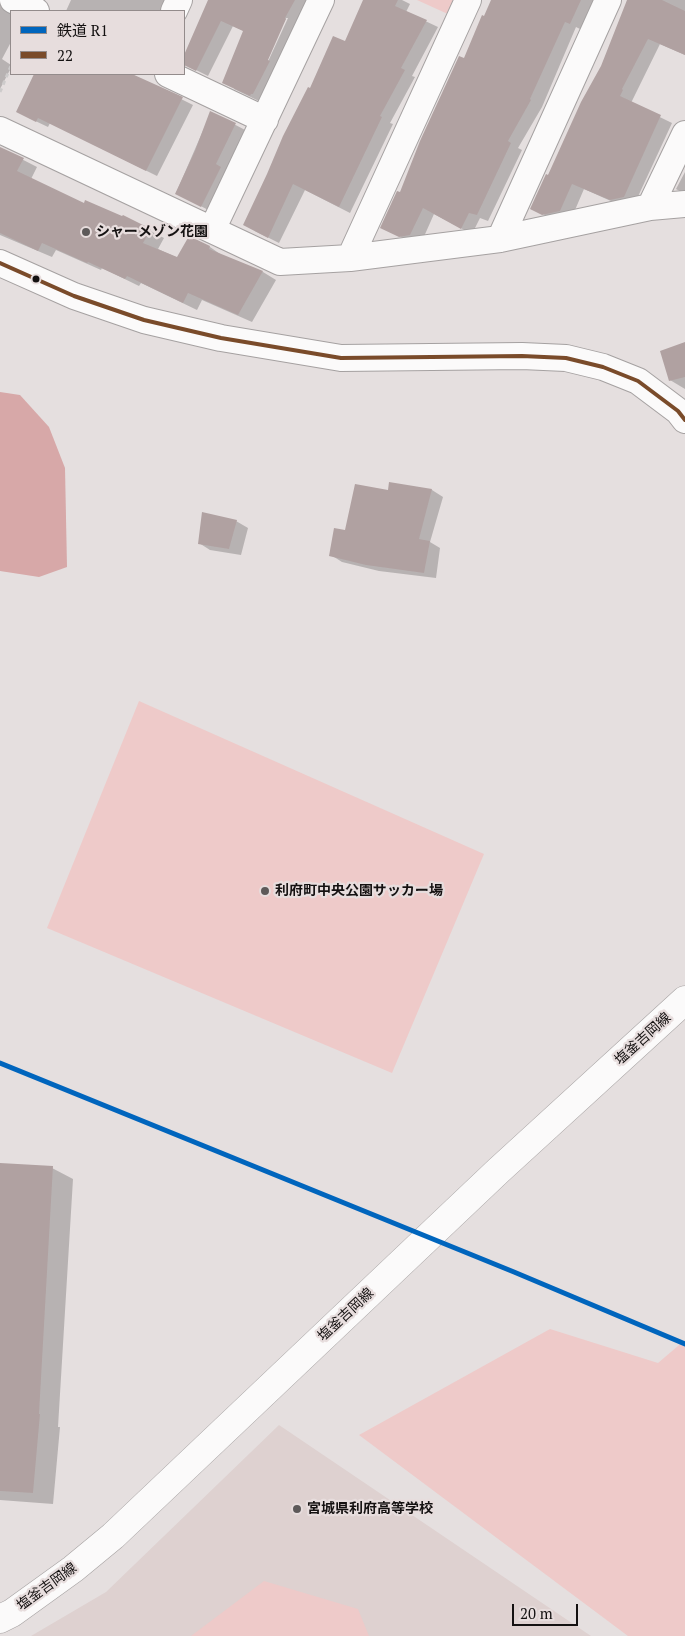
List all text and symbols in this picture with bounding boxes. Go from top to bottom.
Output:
legend [10,10,185,75]
text: 鉄道 R1 [57,20,108,40]
text: 22 [57,45,73,65]
place label: シャーメゾン花園 [96,224,208,240]
marker: シャーメゾン花園 [80,226,92,238]
unlabelled marker [31,274,41,284]
place label: 利府町中央公園サッカー場 [275,883,443,899]
marker: 利府町中央公園サッカー場 [259,885,271,897]
street label: 塩釜吉岡線 [611,1009,675,1069]
street label: 塩釜吉岡線 [315,1285,377,1345]
place label: 宮城県利府高等学校 [307,1501,433,1517]
marker: 宮城県利府高等学校 [291,1503,303,1515]
street label: 塩釜吉岡線 [14,1560,80,1614]
scale bar [515,1594,581,1626]
text: 20 m [520,1603,553,1623]

